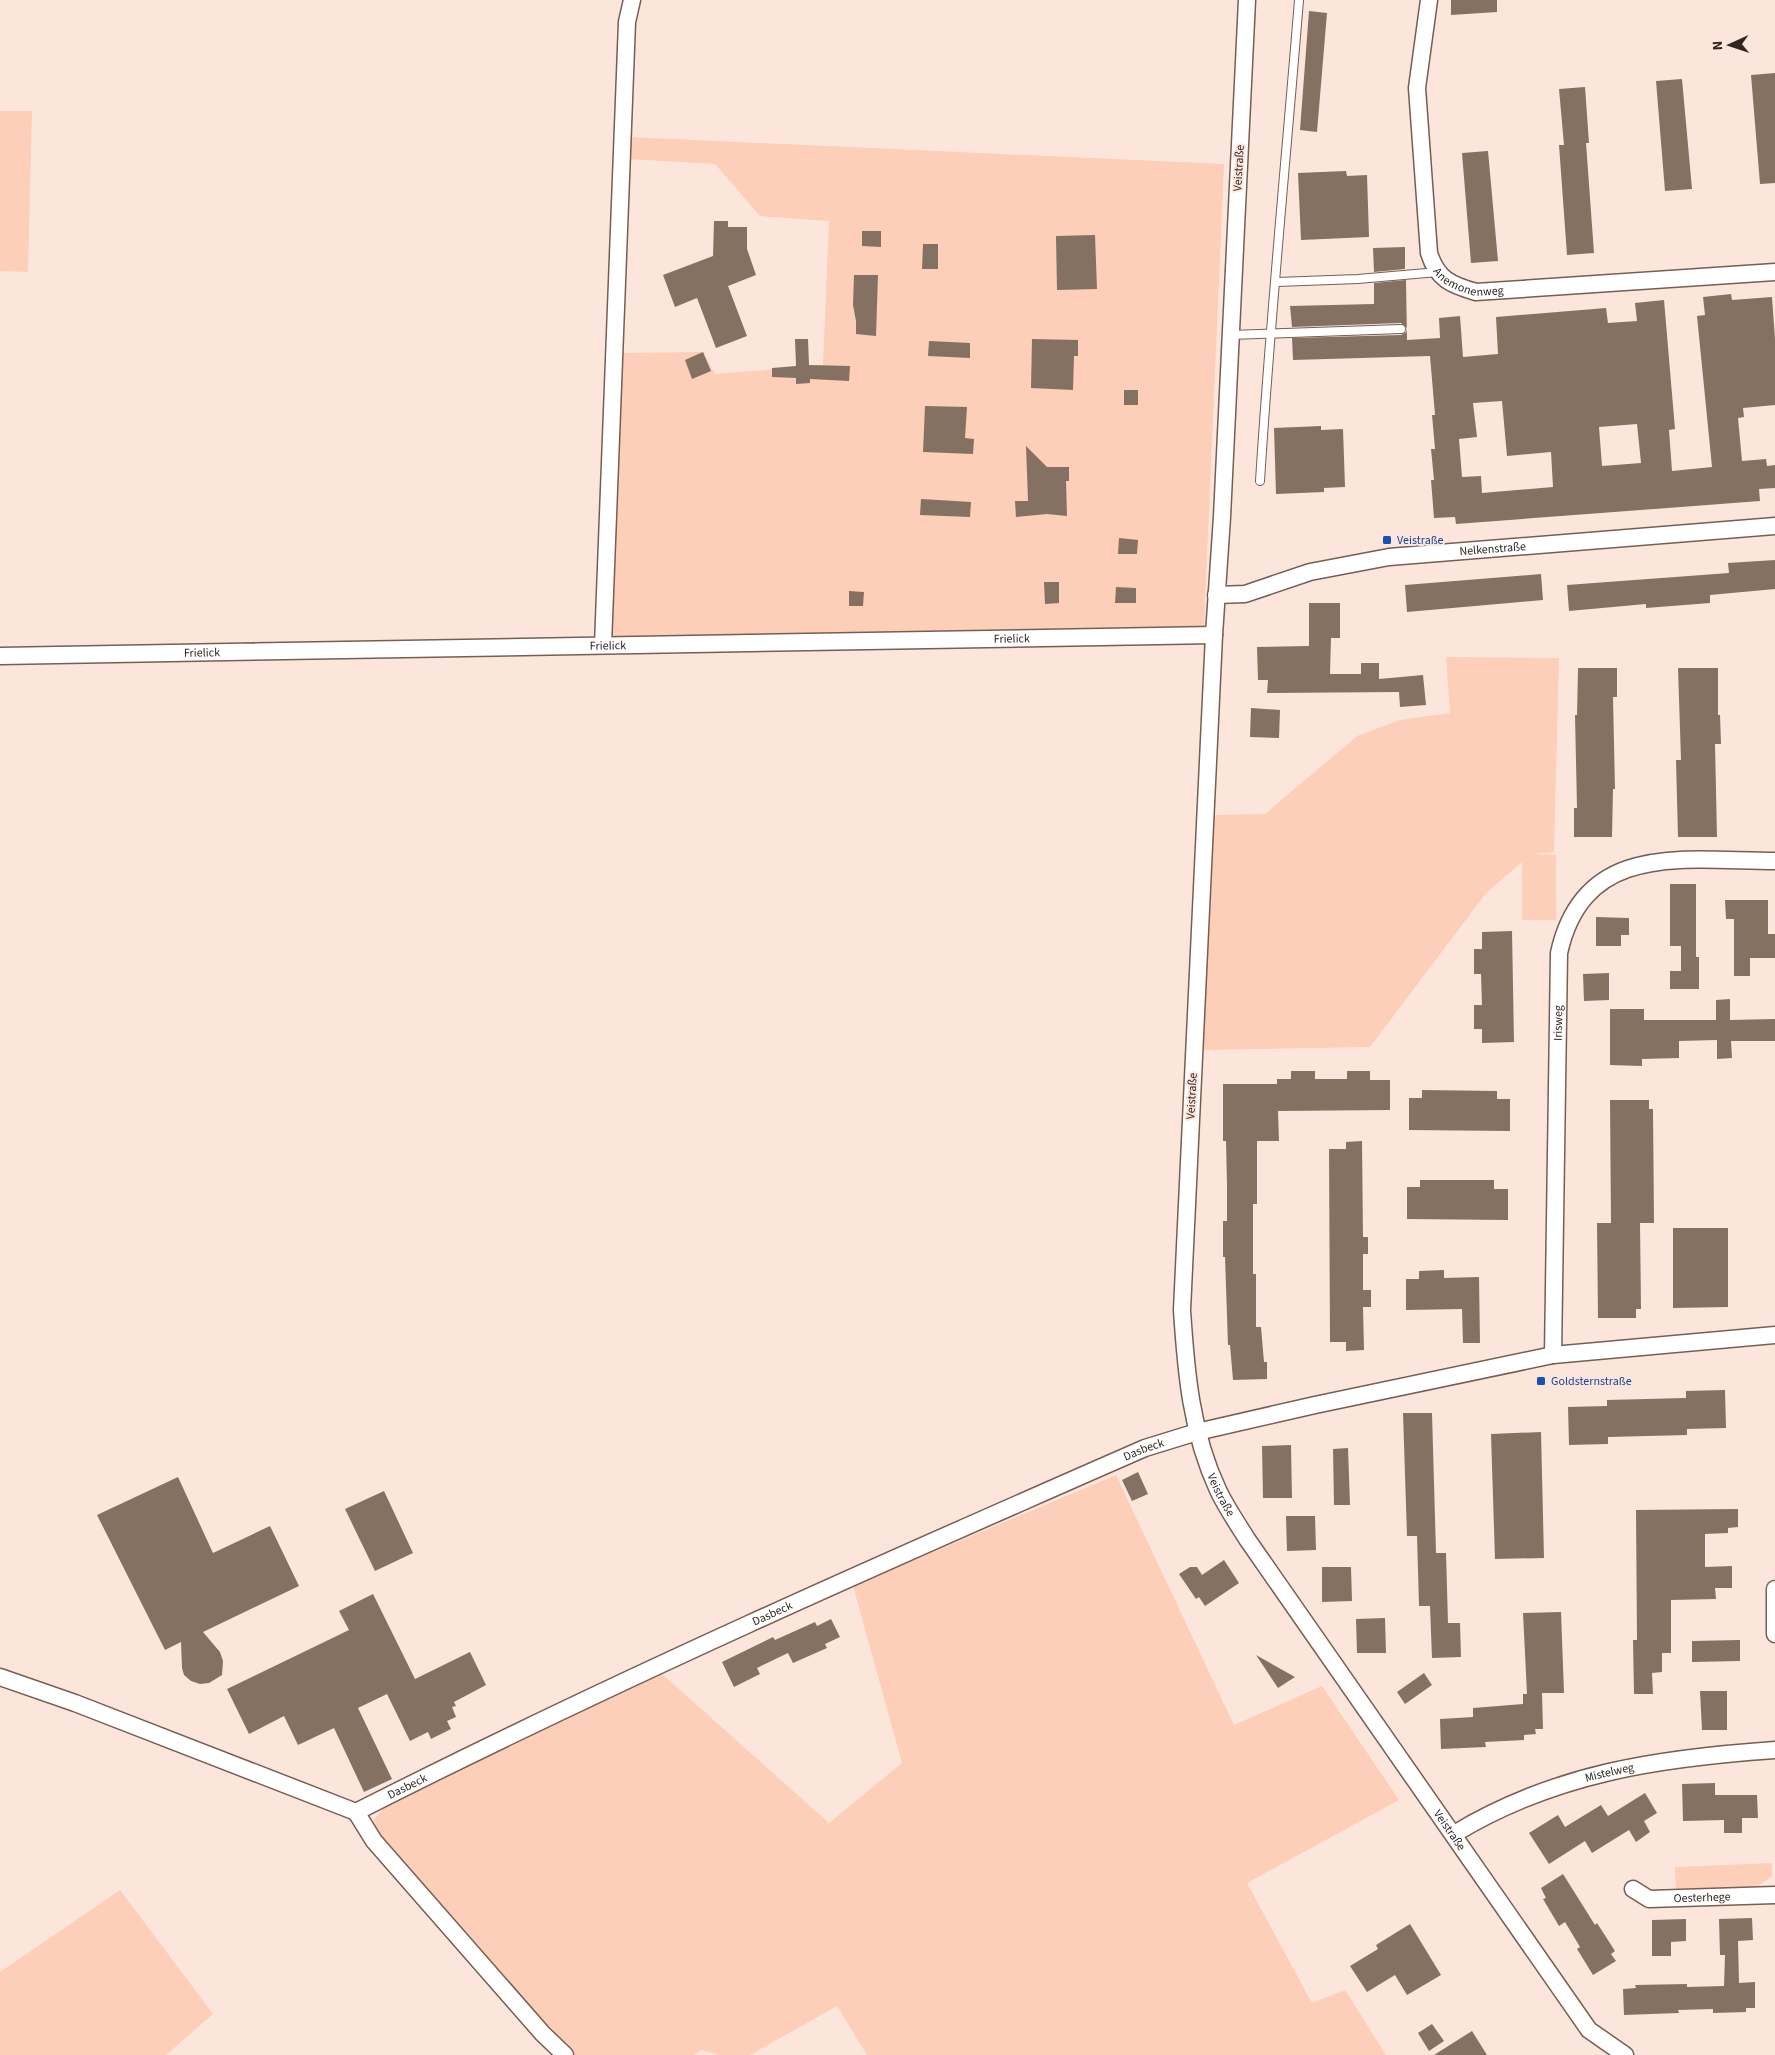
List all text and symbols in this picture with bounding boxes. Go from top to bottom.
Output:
north arrow [1705,20,1755,70]
text: N [1708,40,1728,51]
street label: Veistraße [1229,144,1249,192]
street label: Anemonenweg [1429,264,1504,300]
place label: Veistraße [1397,532,1444,549]
marker: Veistraße [1381,534,1393,546]
street label: Nelkenstraße [1459,538,1527,560]
street label: Frielick [994,630,1030,647]
street label: Frielick [590,637,626,654]
street label: Frielick [184,644,220,661]
street label: Irisweg [1549,1005,1567,1041]
street label: Veistraße [1182,1072,1202,1120]
place label: Goldsternstraße [1551,1373,1632,1390]
marker: Goldsternstraße [1535,1375,1547,1387]
street label: Dasbeck [1120,1434,1166,1465]
street label: Veistraße [1203,1471,1239,1520]
street label: Dasbeck [749,1597,795,1630]
street label: Mistelweg [1583,1759,1635,1786]
street label: Dasbeck [384,1769,430,1803]
street label: Veistraße [1429,1806,1470,1854]
street label: Oesterhege [1673,1888,1731,1907]

